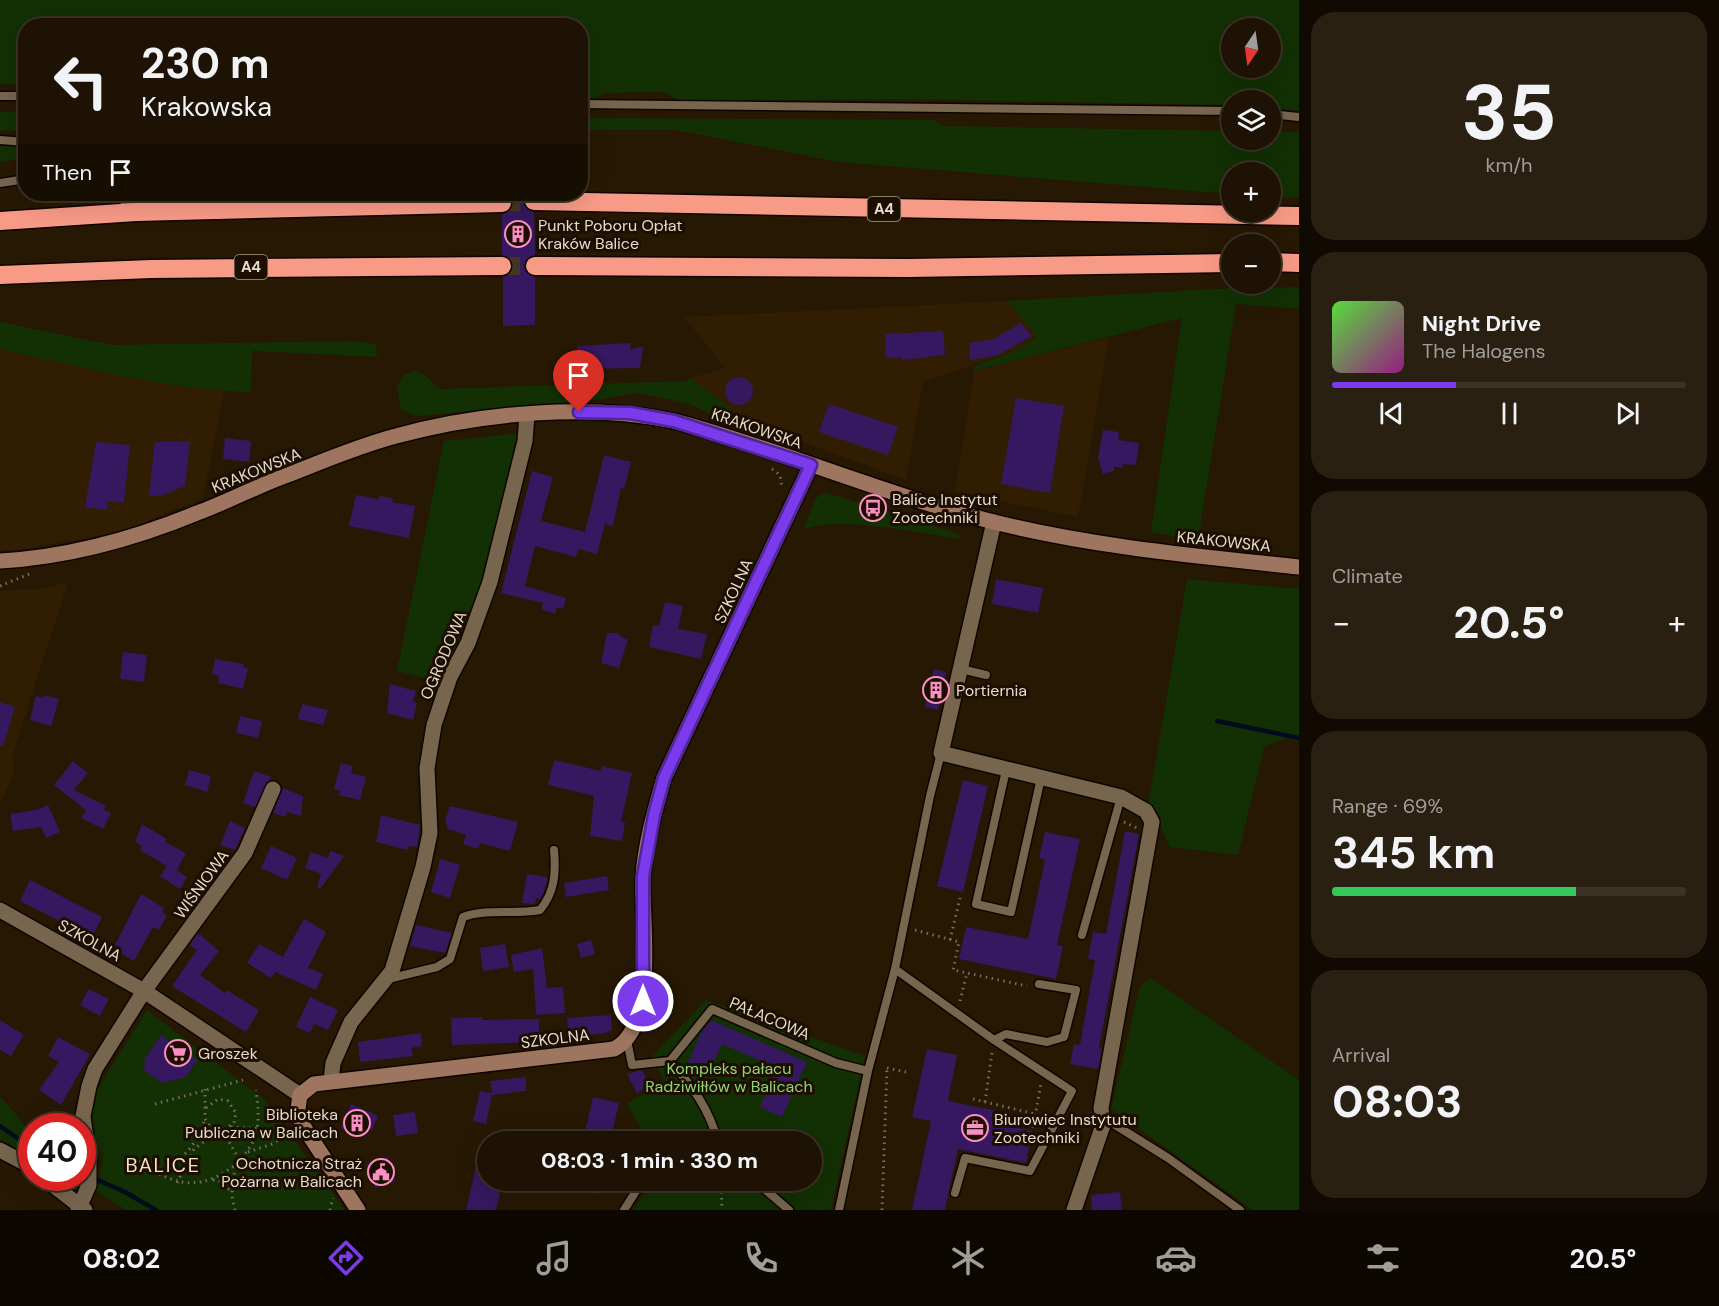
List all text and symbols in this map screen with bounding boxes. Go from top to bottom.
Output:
north arrow [1221,18,1281,78]
map controls [1221,18,1281,294]
text: 230 m [141,36,270,91]
icon: left [42,42,120,120]
text: 35 [1461,62,1557,163]
text: Krakowska [141,89,272,124]
button: layers [1221,90,1281,150]
text: km/h [1485,152,1533,178]
icon: arrive [104,156,137,189]
text: Then [42,158,92,187]
button: + [1221,162,1281,222]
road number: A4 [868,197,900,221]
place label: Punkt Poboru Opłat Kraków Balice [538,215,683,254]
building icon: Punkt Poboru Opłat Kraków Balice [503,219,533,249]
button: − [1221,234,1281,294]
road number: A4 [234,255,268,279]
text: Night Drive [1422,309,1541,338]
text: The Halogens [1422,338,1545,364]
pin [553,350,604,412]
icon: arrive [562,359,595,392]
icon: previous [1375,397,1408,430]
icon: pause [1493,397,1526,430]
icon: next [1611,397,1644,430]
street label: KRAKOWSKA [709,403,805,454]
street label: KRAKOWSKA [208,443,304,498]
place label: Balice Instytut Zootechniki [892,489,998,528]
bus stop icon: Balice Instytut Zootechniki [858,493,888,523]
street label: KRAKOWSKA [1176,526,1272,557]
street label: SZKOLNA [709,555,758,627]
text: Climate [1332,563,1403,589]
text: 20.5° [1453,593,1565,652]
text: − [1332,601,1350,644]
text: + [1668,601,1686,644]
street label: OGRODOWA [415,607,472,703]
building icon: Portiernia [921,675,951,705]
place label: Portiernia [956,680,1027,701]
text: Range · 69% [1332,793,1443,819]
text: 345 km [1332,823,1495,882]
street label: WIŚNIOWA [169,845,234,923]
street label: SZKOLNA [54,914,125,967]
position arrow [611,969,675,1033]
street label: PAŁACOWA [726,992,814,1045]
street label: SZKOLNA [519,1024,591,1053]
supermarket icon: Groszek [163,1038,193,1068]
text: Arrival [1332,1042,1390,1068]
place label: Groszek [198,1043,258,1064]
park label: Kompleks pałacu Radziwiłłów w Balicach [645,1058,813,1097]
text: 08:03 [1332,1072,1462,1131]
place label: Biblioteka Publiczna w Balicach [185,1104,338,1143]
building icon: Biblioteka Publiczna w Balicach [342,1108,372,1138]
place label: Biurowiec Instytutu Zootechniki [994,1109,1137,1148]
speed limit sign: 40 [18,1113,96,1191]
office icon: Biurowiec Instytutu Zootechniki [960,1113,990,1143]
text: 08:03 · 1 min · 330 m [541,1146,758,1175]
district label: BALICE [126,1152,200,1178]
place label: Ochotnicza Straż Pożarna w Balicach [221,1153,362,1192]
public building icon: Ochotnicza Straż Pożarna w Balicach [366,1157,396,1187]
icon: directions [325,1237,367,1279]
icon: music [533,1237,575,1279]
icon: phone [740,1237,782,1279]
icon: climate [947,1237,989,1279]
icon: car [1155,1237,1197,1279]
icon: filters [1362,1237,1404,1279]
text: 08:02 [83,1241,160,1276]
text: 20.5° [1570,1241,1636,1276]

